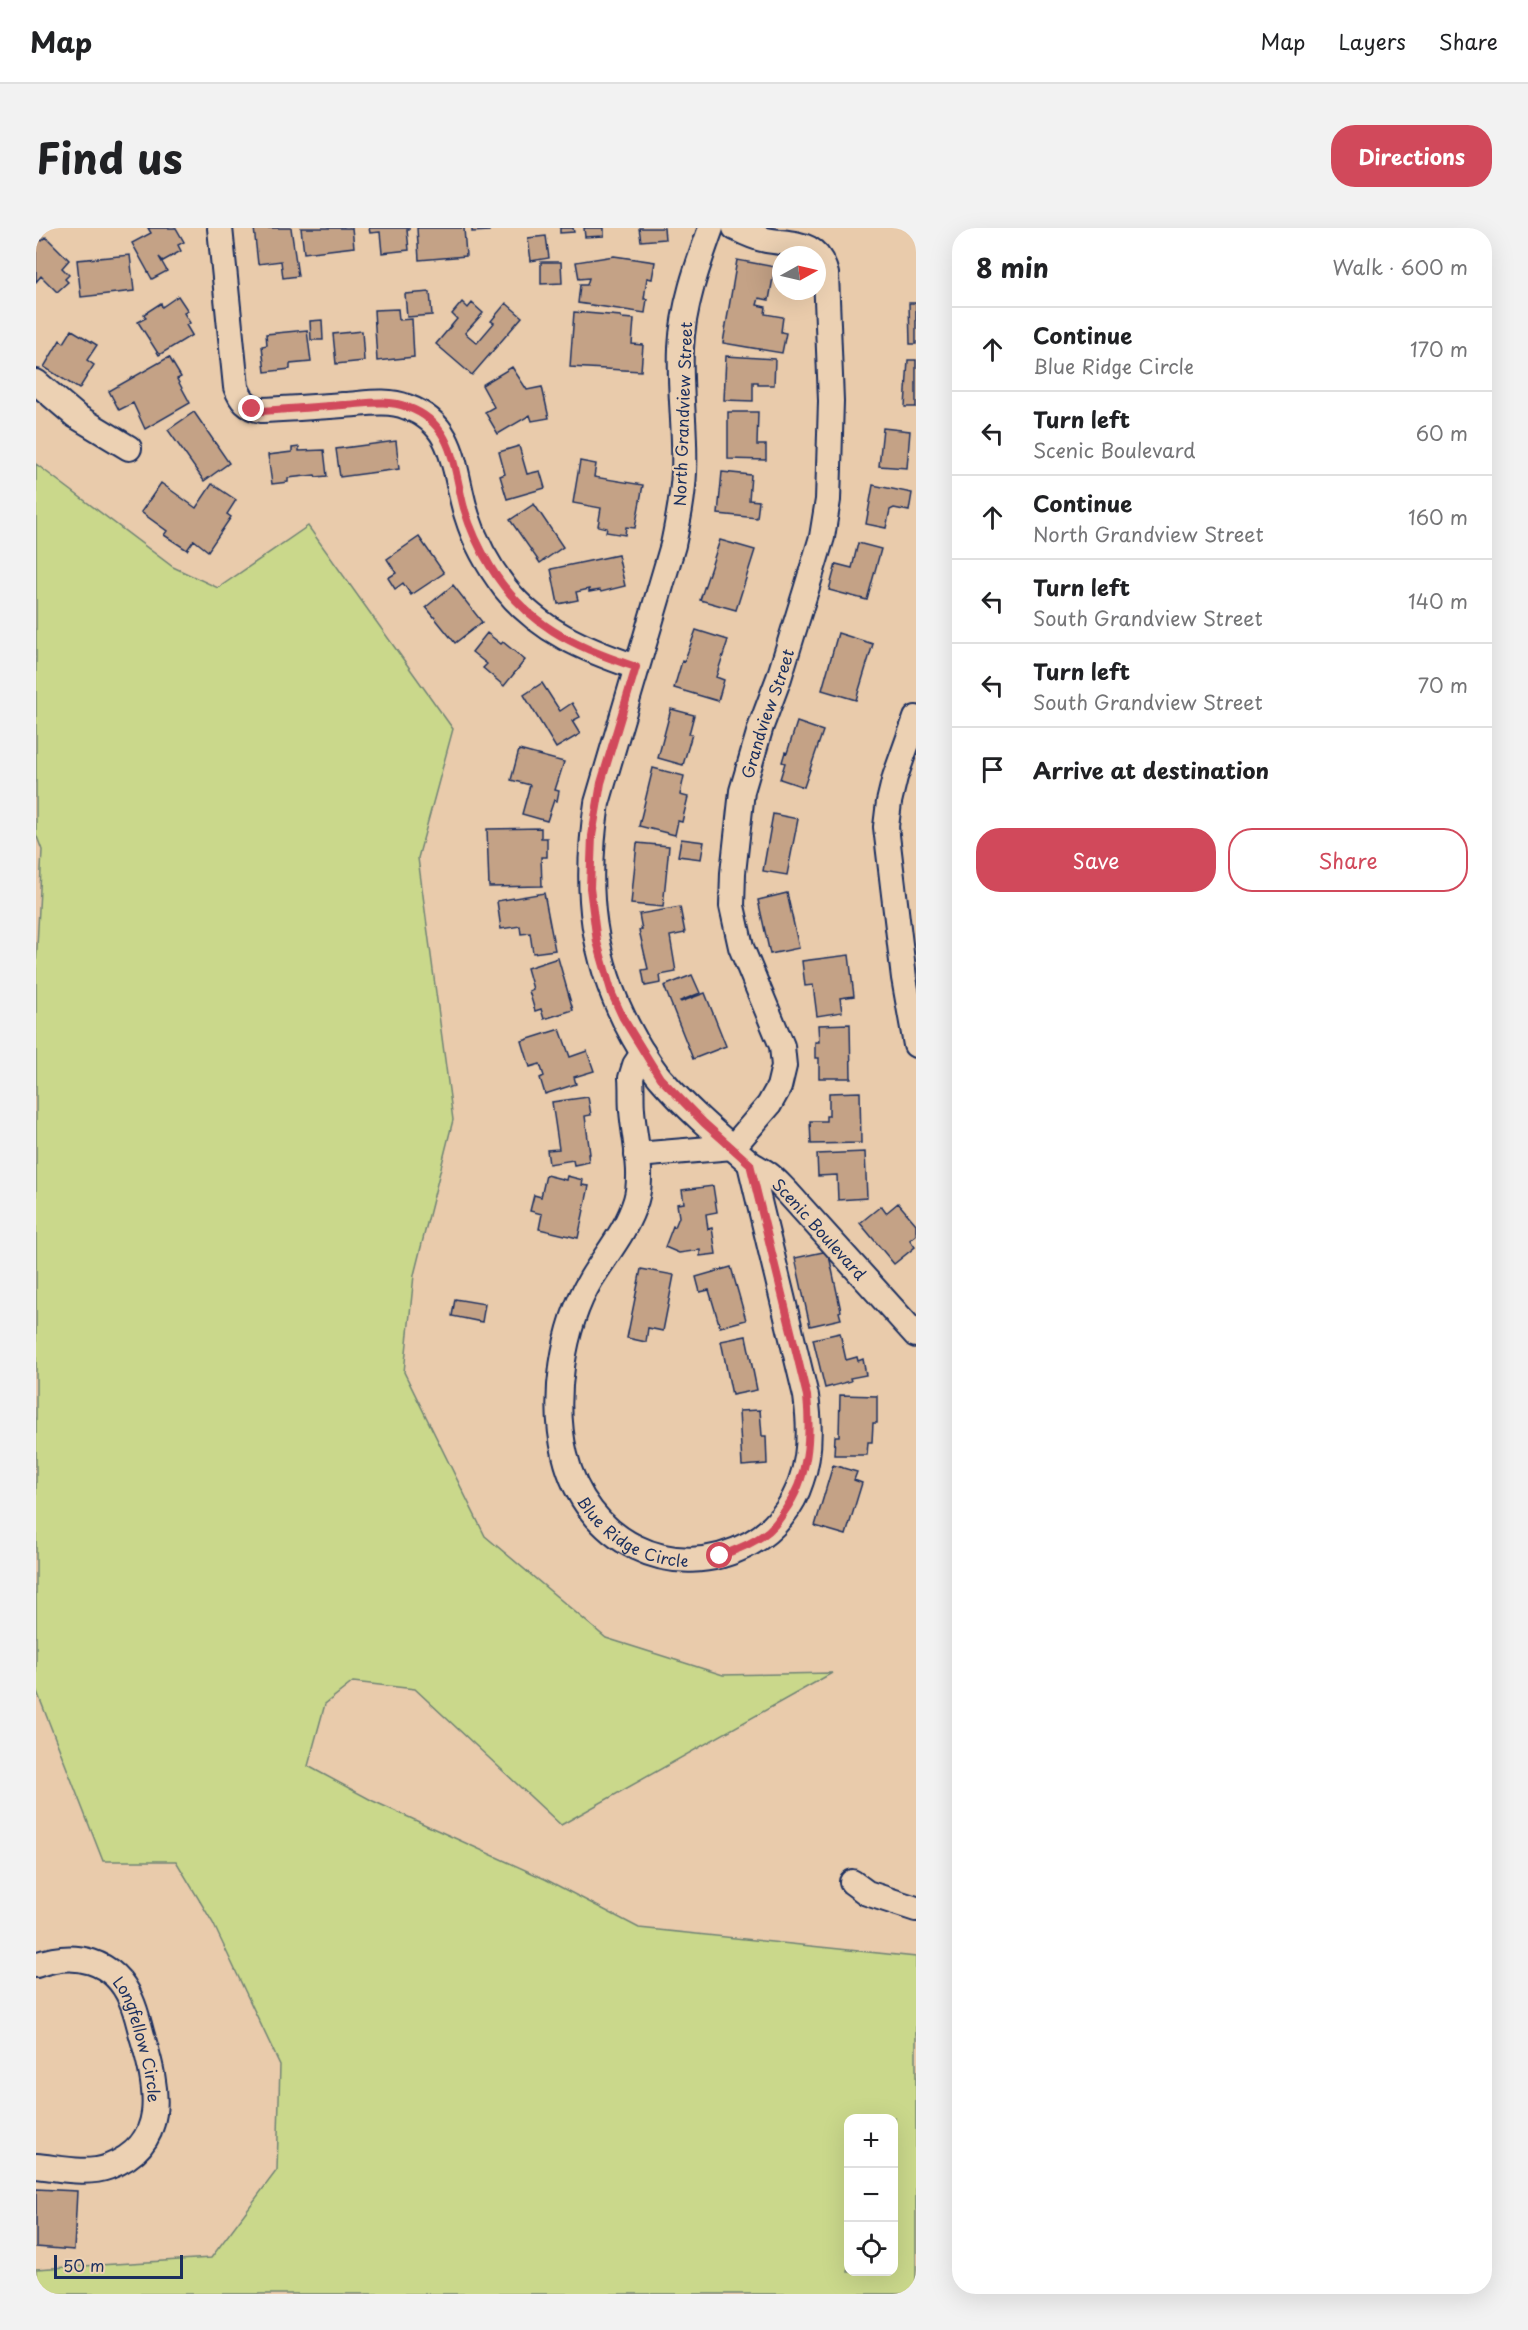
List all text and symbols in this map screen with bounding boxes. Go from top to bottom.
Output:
text: Map [30,20,92,63]
text: Map [1261,25,1305,57]
text: Layers [1338,25,1406,57]
text: Share [1439,25,1498,57]
text: Find us [36,125,183,188]
button: Directions [1331,125,1492,187]
north arrow [772,246,826,300]
text: 8 min [976,248,1049,287]
text: Walk · 600 m [1332,252,1468,282]
text: Continue [1033,318,1132,351]
street label: North Grandview Street [667,321,697,507]
icon: ahead [976,333,1009,366]
text: 170 m [1410,334,1468,364]
text: Blue Ridge Circle [1033,351,1194,381]
route end [238,395,264,421]
text: Turn left [1033,402,1130,435]
icon: left [976,417,1009,450]
text: 60 m [1416,418,1468,448]
text: Scenic Boulevard [1033,435,1196,465]
text: Continue [1033,486,1132,519]
icon: ahead [976,501,1009,534]
text: 160 m [1408,502,1468,532]
text: North Grandview Street [1033,519,1264,549]
text: Turn left [1033,570,1130,603]
icon: left [976,585,1009,618]
text: 140 m [1408,586,1468,616]
text: South Grandview Street [1033,603,1263,633]
street label: Grandview Street [734,645,799,781]
text: Turn left [1033,654,1130,687]
icon: left [976,669,1009,702]
text: 70 m [1418,670,1468,700]
text: South Grandview Street [1033,687,1263,717]
icon: arrive [976,753,1009,786]
text: Arrive at destination [1033,753,1269,786]
button: Save [976,828,1216,892]
button: Share [1228,828,1468,892]
street label: Scenic Boulevard [767,1172,873,1285]
street label: Blue Ridge Circle [572,1491,689,1572]
route start [706,1542,732,1568]
street label: Longfellow Circle [108,1970,167,2103]
map controls [844,2114,898,2276]
button: + [844,2114,898,2168]
button: − [844,2168,898,2222]
button: locate [844,2222,898,2276]
scale bar [54,2252,183,2280]
text: 50 m [63,2253,104,2277]

